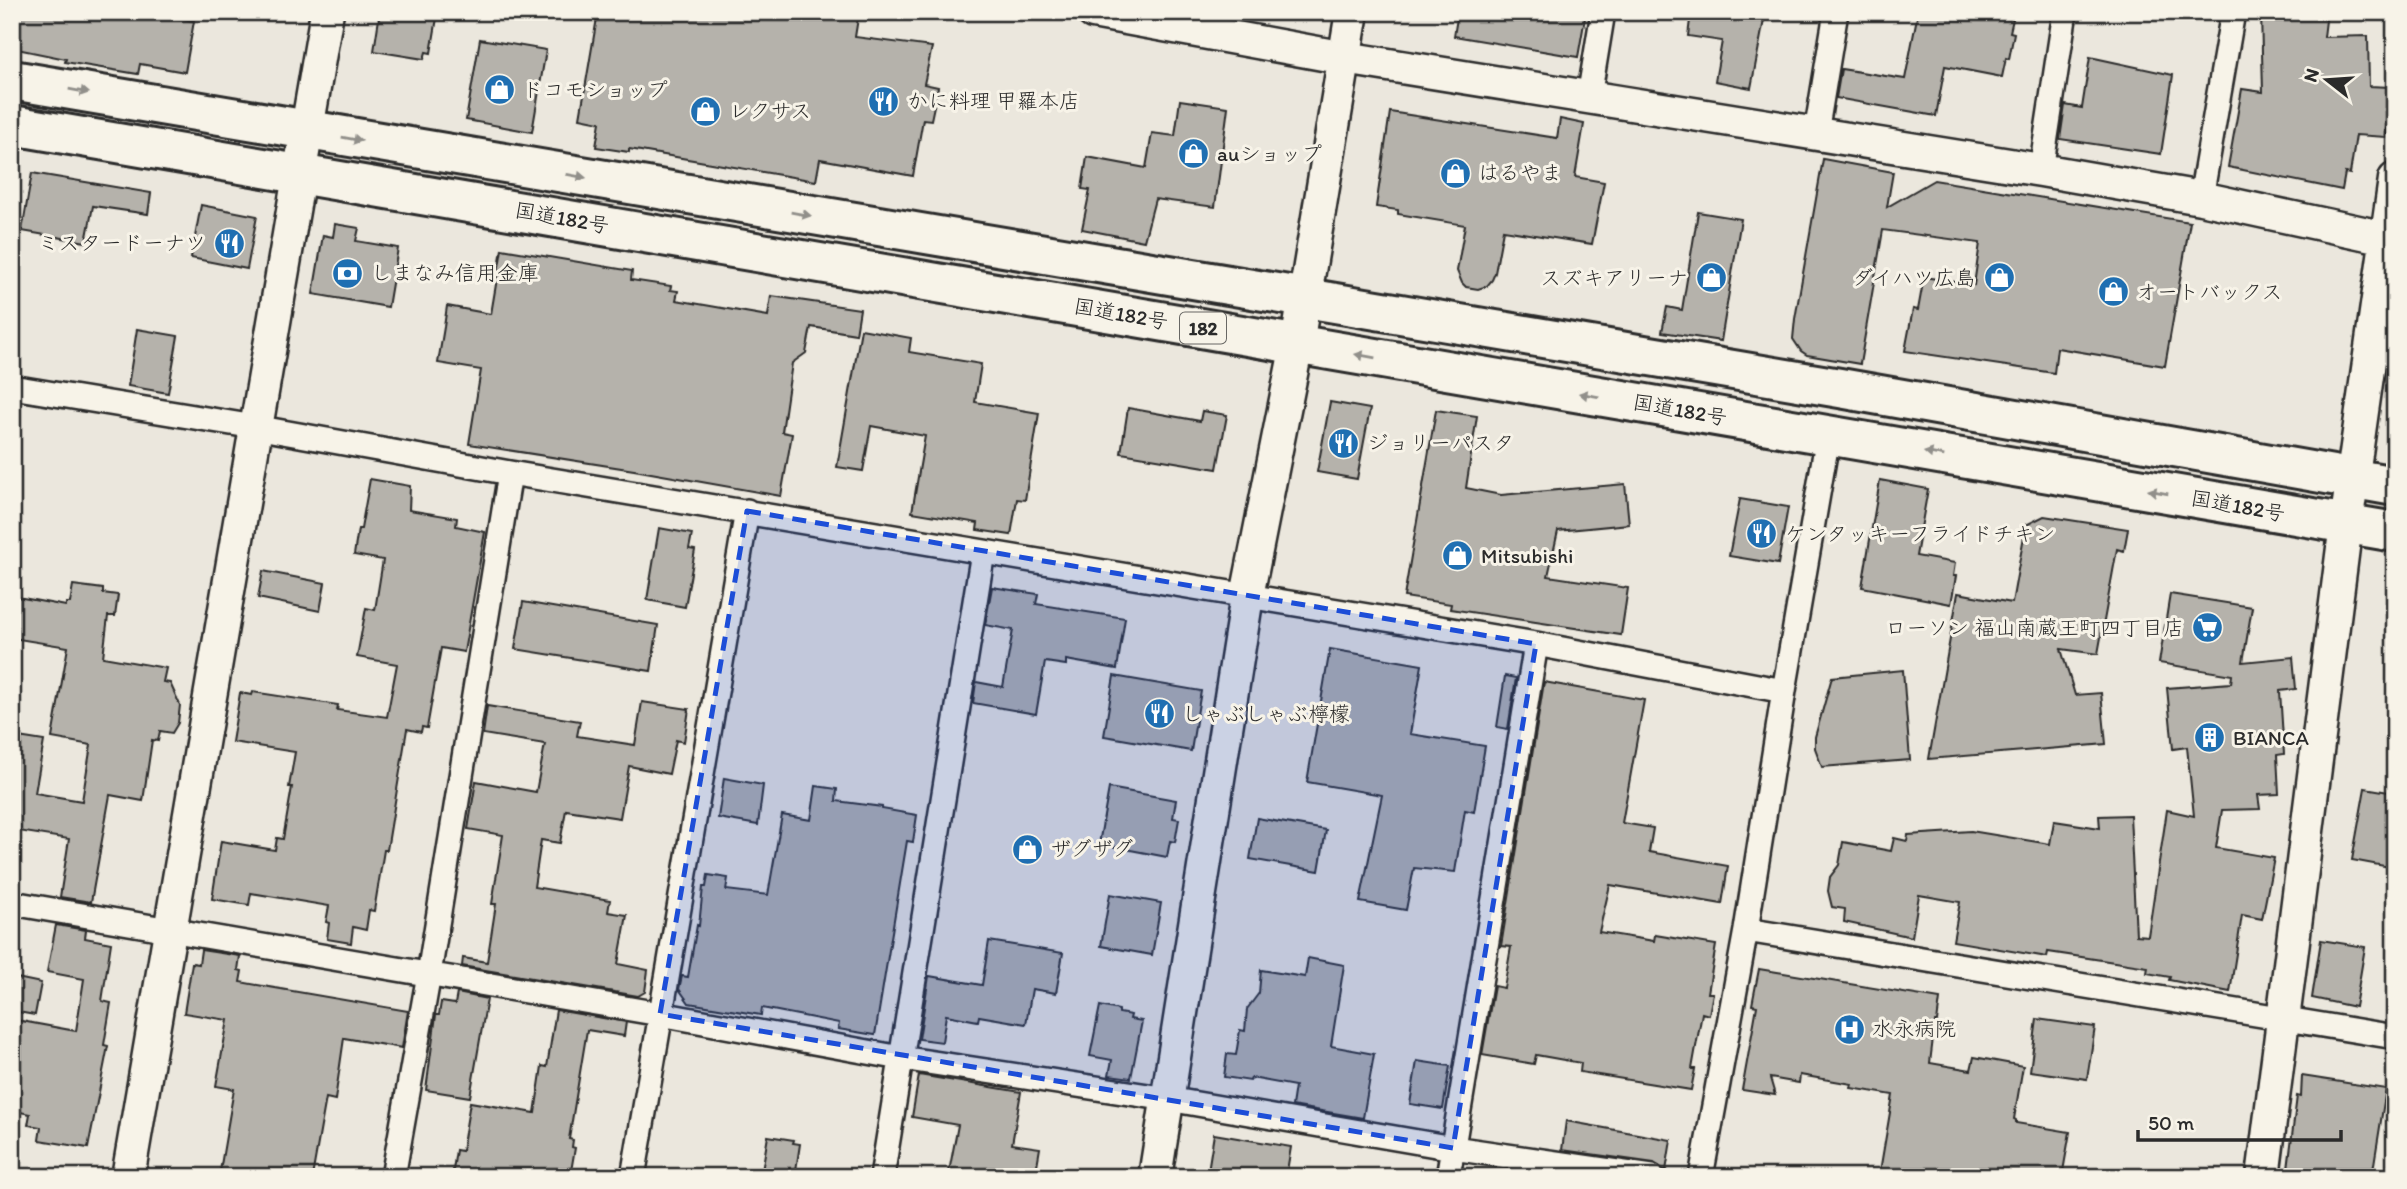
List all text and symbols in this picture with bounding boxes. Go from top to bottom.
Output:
north arrow [2292,46,2362,116]
text: N [2298,66,2324,85]
shop icon: ドコモショップ [482,73,516,107]
place label: ドコモショップ [522,77,668,102]
restaurant icon: かに料理 甲羅本店 [867,84,901,118]
one-way arrow [69,86,91,97]
place label: かに料理 甲羅本店 [907,88,1080,113]
shop icon: レクサス [689,94,723,128]
place label: レクサス [729,98,811,123]
one-way arrow [341,133,363,144]
shop icon: auショップ [1177,137,1211,171]
place label: auショップ [1217,141,1323,166]
shop icon: はるやま [1438,156,1472,190]
place label: はるやま [1478,160,1562,185]
one-way arrow [565,171,587,182]
street label: 国道182号 [513,197,611,238]
one-way arrow [790,209,812,220]
restaurant icon: ミスタードーナツ [212,226,246,260]
place label: ミスタードーナツ [38,230,206,255]
bank icon: しまなみ信用金庫 [331,256,365,290]
place label: しまなみ信用金庫 [371,260,539,285]
shop icon: スズキアリーナ [1694,261,1728,295]
shop icon: ダイハツ広島 [1982,261,2016,295]
place label: スズキアリーナ [1540,265,1688,290]
place label: ダイハツ広島 [1852,265,1976,290]
shop icon: オートバックス [2096,275,2130,309]
place label: オートバックス [2136,279,2283,304]
street label: 国道182号 [1072,293,1170,334]
road number: 182 [1180,312,1226,344]
one-way arrow [1354,350,1376,361]
one-way arrow [1578,389,1600,400]
street label: 国道182号 [1631,389,1729,430]
restaurant icon: ジョリーパスタ [1327,426,1361,460]
place label: ジョリーパスタ [1367,430,1514,455]
one-way arrow [1923,448,1945,459]
street label: 国道182号 [2189,485,2287,526]
one-way arrow [2147,486,2169,497]
restaurant icon: ケンタッキーフライドチキン [1745,517,1779,551]
place label: ケンタッキーフライドチキン [1785,521,2055,546]
shop icon: Mitsubishi [1441,539,1475,573]
place label: Mitsubishi [1481,543,1573,568]
supermarket icon: ローソン 福山南蔵王町四丁目店 [2190,611,2224,645]
place label: ローソン 福山南蔵王町四丁目店 [1885,615,2184,640]
restaurant icon: しゃぶしゃぶ檸檬 [1142,697,1176,731]
place label: しゃぶしゃぶ檸檬 [1182,701,1350,726]
building icon: BIANCA [2193,721,2227,755]
place label: BIANCA [2233,725,2310,750]
shop icon: ザグザグ [1010,832,1044,866]
place label: ザグザグ [1050,836,1133,861]
hospital icon: 水永病院 [1832,1012,1866,1046]
place label: 水永病院 [1872,1016,1956,1041]
scale bar [2138,1098,2340,1142]
text: 50 m [2148,1110,2195,1135]

